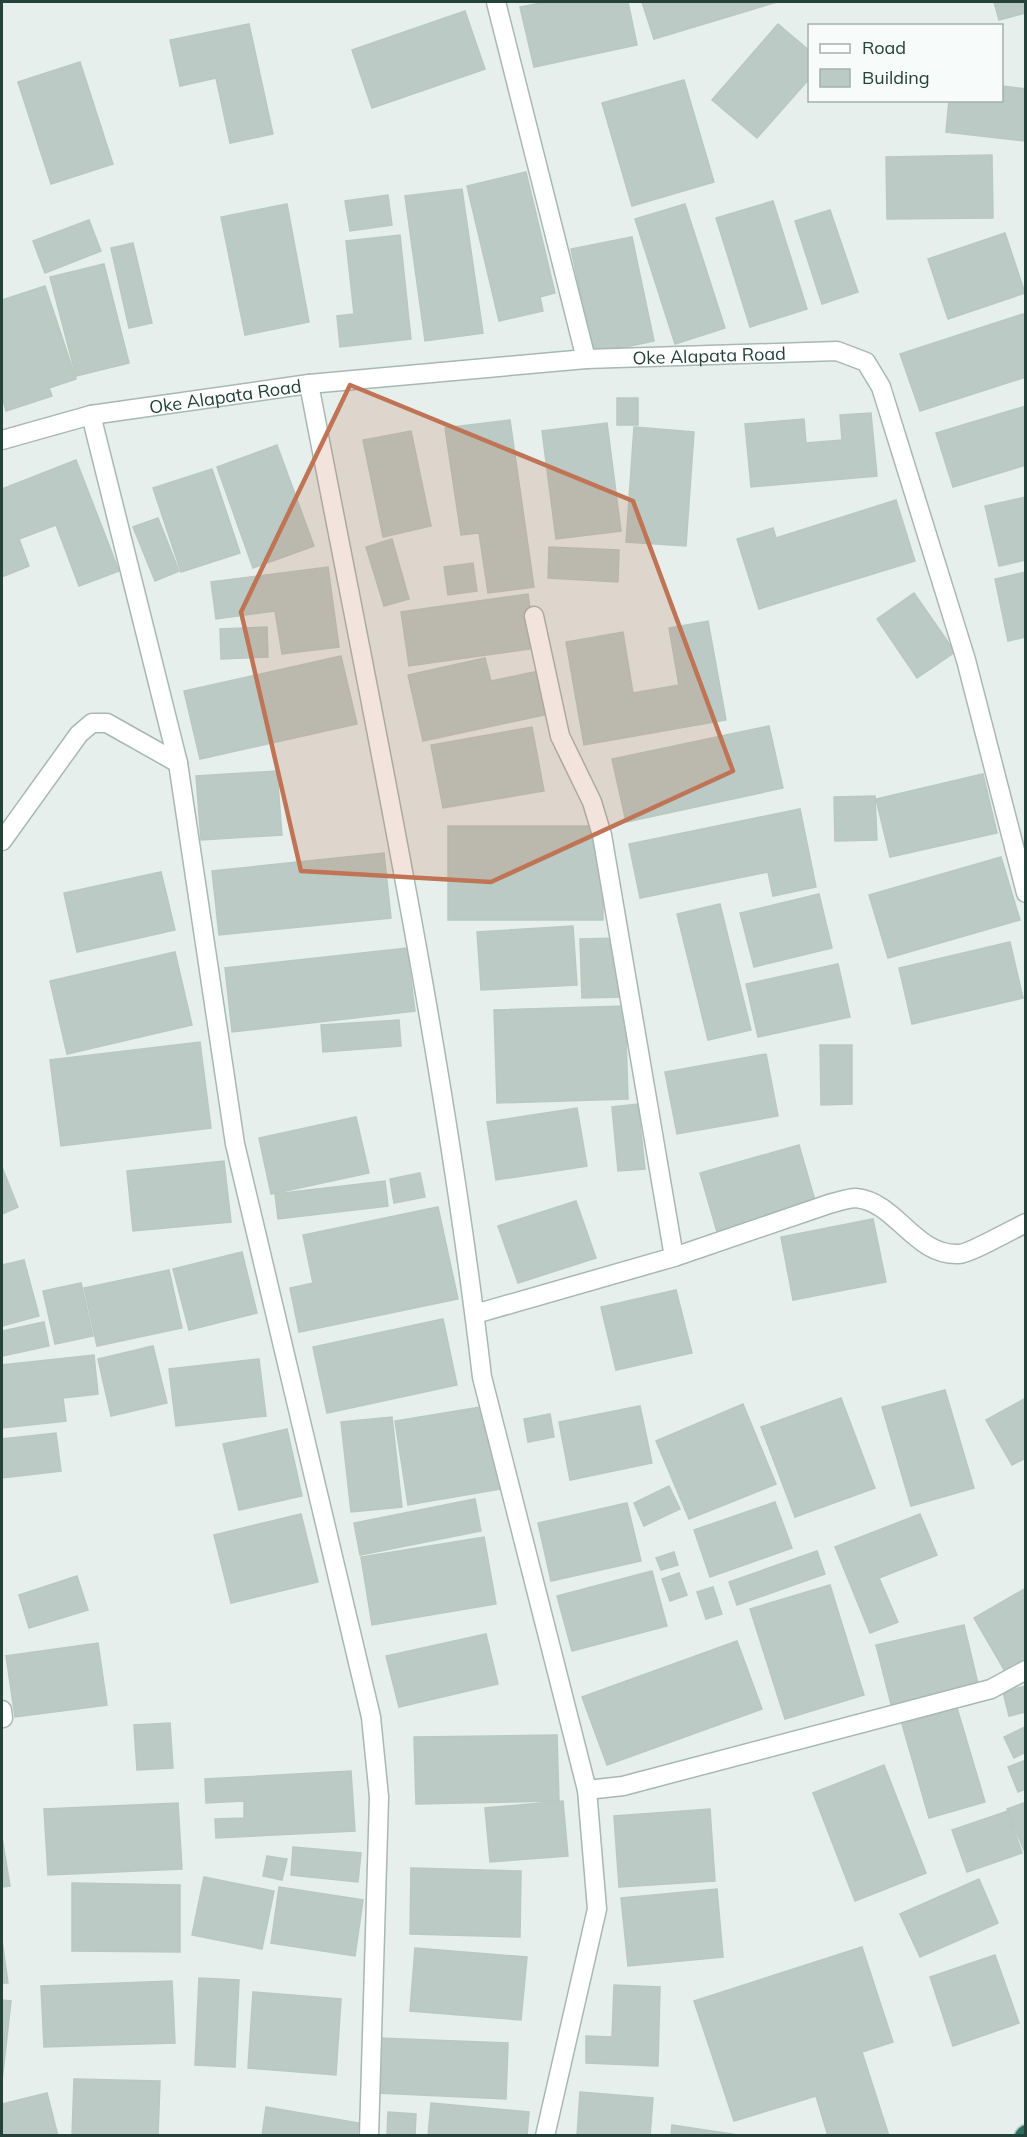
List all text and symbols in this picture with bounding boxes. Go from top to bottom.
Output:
legend [808,24,1003,102]
text: Road [862,36,906,59]
text: Building [862,66,930,89]
street label: Oke Alapata Road [632,341,786,369]
street label: Oke Alapata Road [148,374,303,418]

